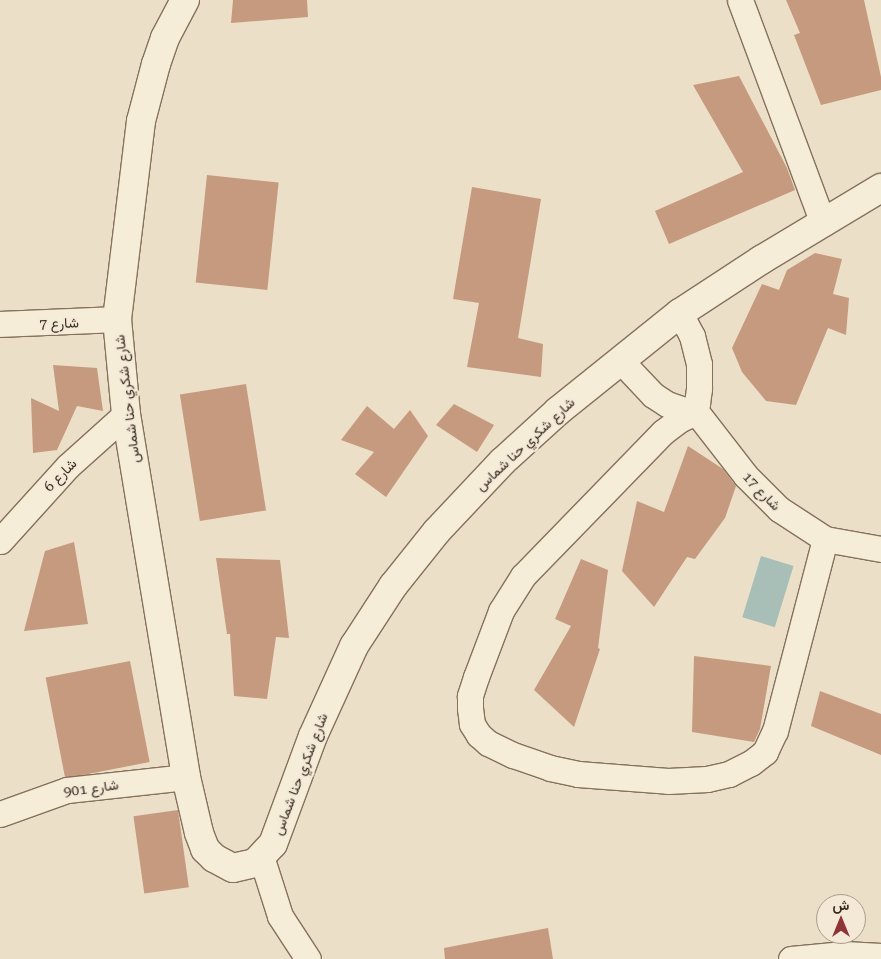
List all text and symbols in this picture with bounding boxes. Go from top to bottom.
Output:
street label: شارع 7 [39,314,79,332]
street label: شارع شكري حنا شماس [111,334,143,464]
street label: شارع شكري حنا شماس [472,394,578,494]
street label: شارع 6 [40,455,80,495]
street label: شارع 17 [740,468,784,514]
street label: شارع شكري حنا شماس [269,711,331,837]
street label: شارع 901 [62,776,120,800]
north arrow [816,894,866,944]
text: ش [833,897,849,913]

